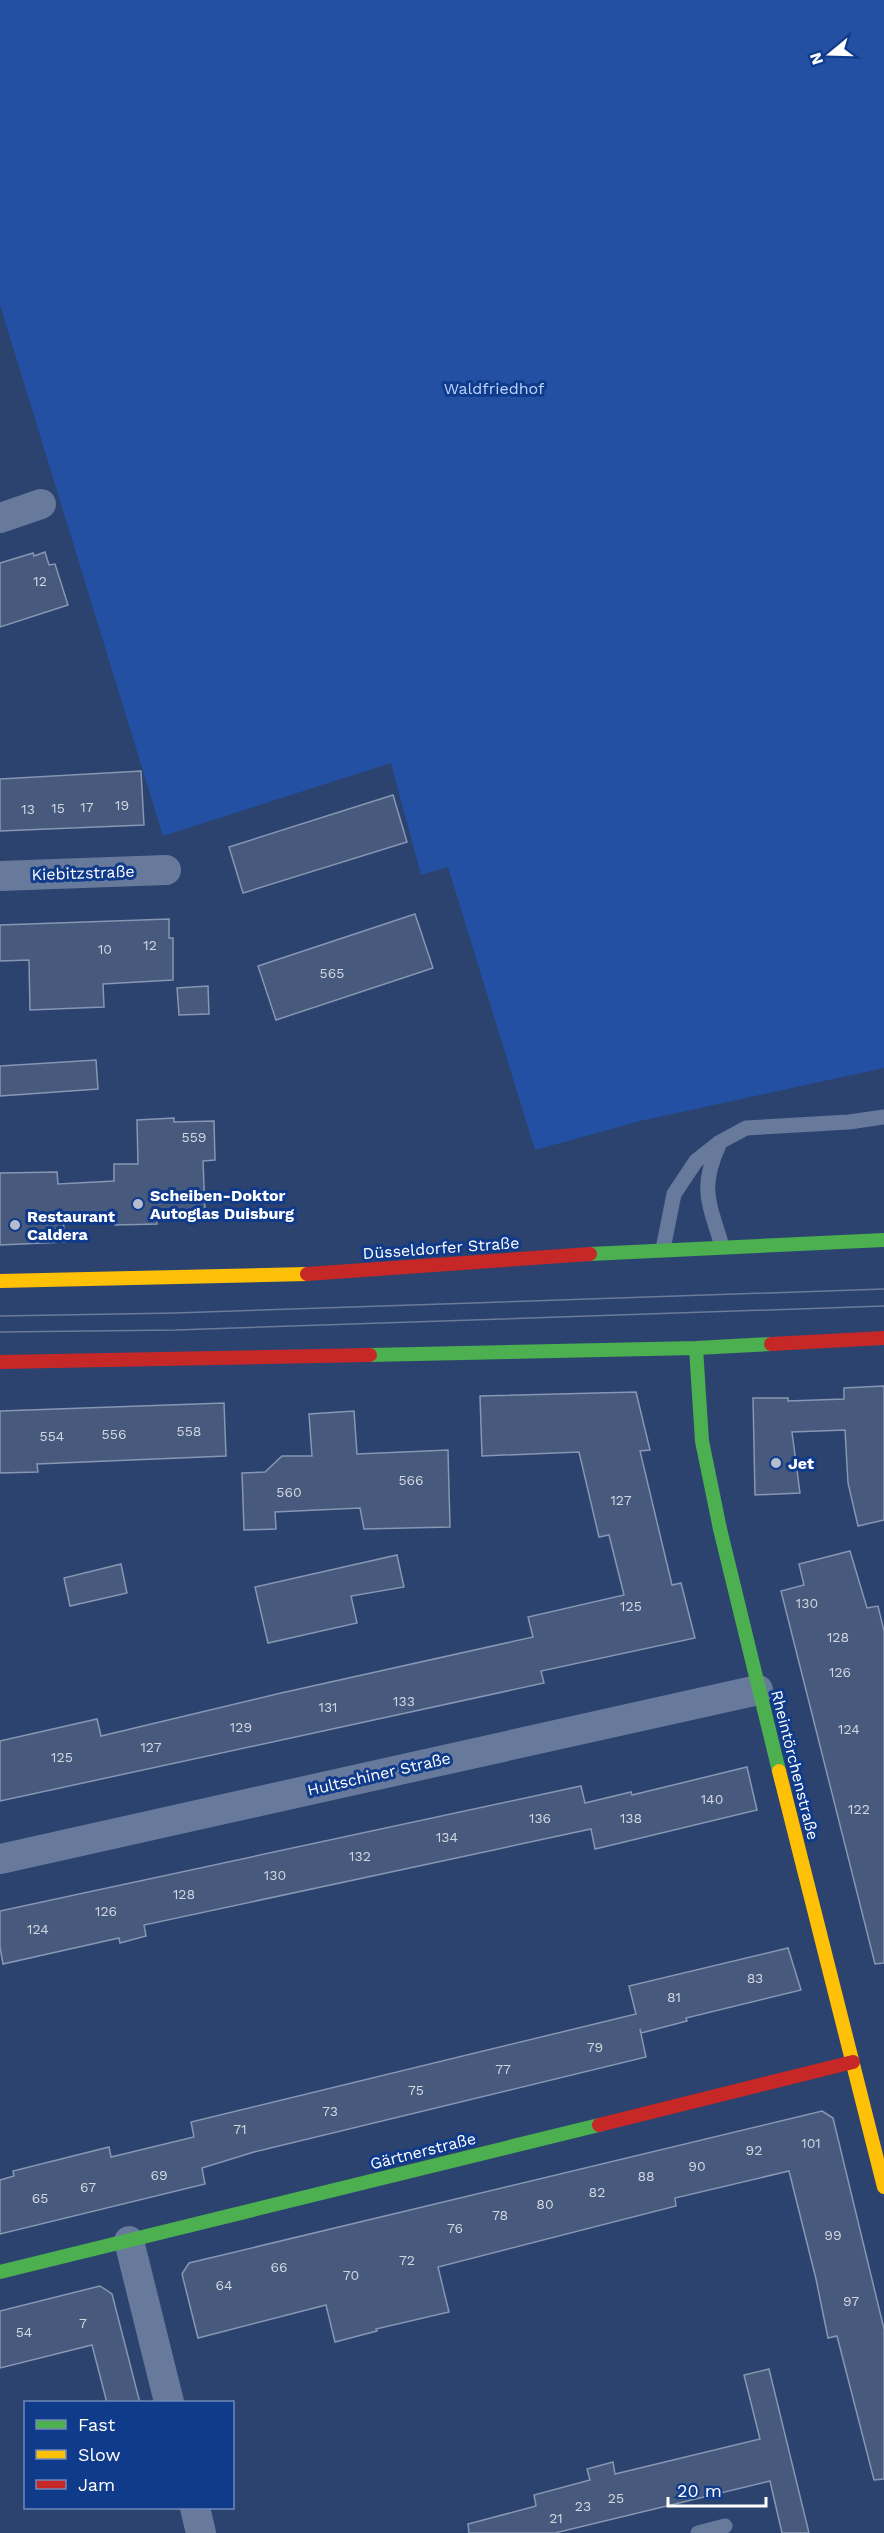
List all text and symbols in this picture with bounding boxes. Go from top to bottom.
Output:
north arrow [800,24,860,84]
text: N [805,50,827,67]
park label: Waldfriedhof [444,379,545,398]
house number: 12 [33,573,47,589]
house number: 19 [115,797,129,813]
house number: 17 [80,799,94,815]
house number: 15 [51,800,65,816]
house number: 13 [21,801,35,817]
street label: Kiebitzstraße [31,862,135,884]
house number: 12 [143,937,157,953]
house number: 10 [98,941,112,957]
house number: 565 [320,965,344,981]
house number: 559 [182,1129,206,1145]
place label: Scheiben-Doktor Autoglas Duisburg [150,1186,294,1223]
marker: Scheiben-Doktor Autoglas Duisburg [131,1197,145,1211]
place label: Restaurant Caldera [27,1207,115,1244]
marker: Restaurant Caldera [8,1218,22,1232]
street label: Düsseldorfer Straße [362,1233,520,1263]
house number: 558 [177,1423,201,1439]
house number: 556 [102,1426,126,1442]
house number: 554 [40,1428,64,1444]
place label: Jet [788,1454,814,1473]
marker: Jet [769,1456,783,1470]
house number: 566 [398,1472,424,1488]
house number: 560 [276,1484,302,1500]
house number: 127 [610,1492,632,1508]
house number: 130 [796,1595,818,1611]
house number: 125 [620,1598,642,1614]
house number: 128 [827,1629,849,1645]
house number: 126 [829,1664,851,1680]
street label: Rheintörchenstraße [767,1688,823,1842]
house number: 133 [393,1693,415,1709]
house number: 131 [318,1699,338,1715]
house number: 129 [230,1719,252,1735]
house number: 124 [838,1721,860,1737]
house number: 127 [140,1739,162,1755]
street label: Hultschiner Straße [305,1748,453,1800]
house number: 125 [51,1749,73,1765]
house number: 140 [701,1791,723,1807]
house number: 122 [848,1801,870,1817]
house number: 136 [529,1810,551,1826]
house number: 138 [620,1810,642,1826]
house number: 134 [436,1829,458,1845]
house number: 132 [349,1848,371,1864]
house number: 130 [264,1867,286,1883]
house number: 128 [173,1886,195,1902]
house number: 126 [95,1903,117,1919]
house number: 124 [27,1921,49,1937]
house number: 83 [747,1970,763,1986]
house number: 81 [667,1989,681,2005]
house number: 79 [587,2039,603,2055]
house number: 77 [495,2061,511,2077]
house number: 75 [408,2082,424,2098]
house number: 73 [322,2103,338,2119]
house number: 71 [233,2121,247,2137]
street label: Gärtnerstraße [368,2129,478,2173]
house number: 101 [801,2135,821,2151]
house number: 92 [746,2142,762,2158]
house number: 90 [688,2158,706,2174]
house number: 69 [150,2167,168,2183]
house number: 88 [637,2168,655,2184]
house number: 67 [80,2179,96,2195]
house number: 82 [589,2184,605,2200]
house number: 65 [32,2190,48,2206]
house number: 80 [536,2196,554,2212]
house number: 78 [492,2207,508,2223]
house number: 76 [447,2220,463,2236]
house number: 99 [824,2227,842,2243]
house number: 72 [399,2252,415,2268]
house number: 66 [270,2259,288,2275]
house number: 70 [343,2267,359,2283]
house number: 64 [215,2277,233,2293]
house number: 97 [843,2293,859,2309]
house number: 7 [79,2315,87,2331]
house number: 54 [16,2324,32,2340]
legend [24,2401,234,2509]
text: Fast [78,2414,116,2435]
text: Slow [78,2444,121,2465]
scale bar [668,2470,766,2508]
text: Jam [78,2474,115,2495]
text: 20 m [677,2480,722,2501]
house number: 25 [608,2490,624,2506]
house number: 23 [575,2498,591,2514]
house number: 21 [549,2510,563,2526]

